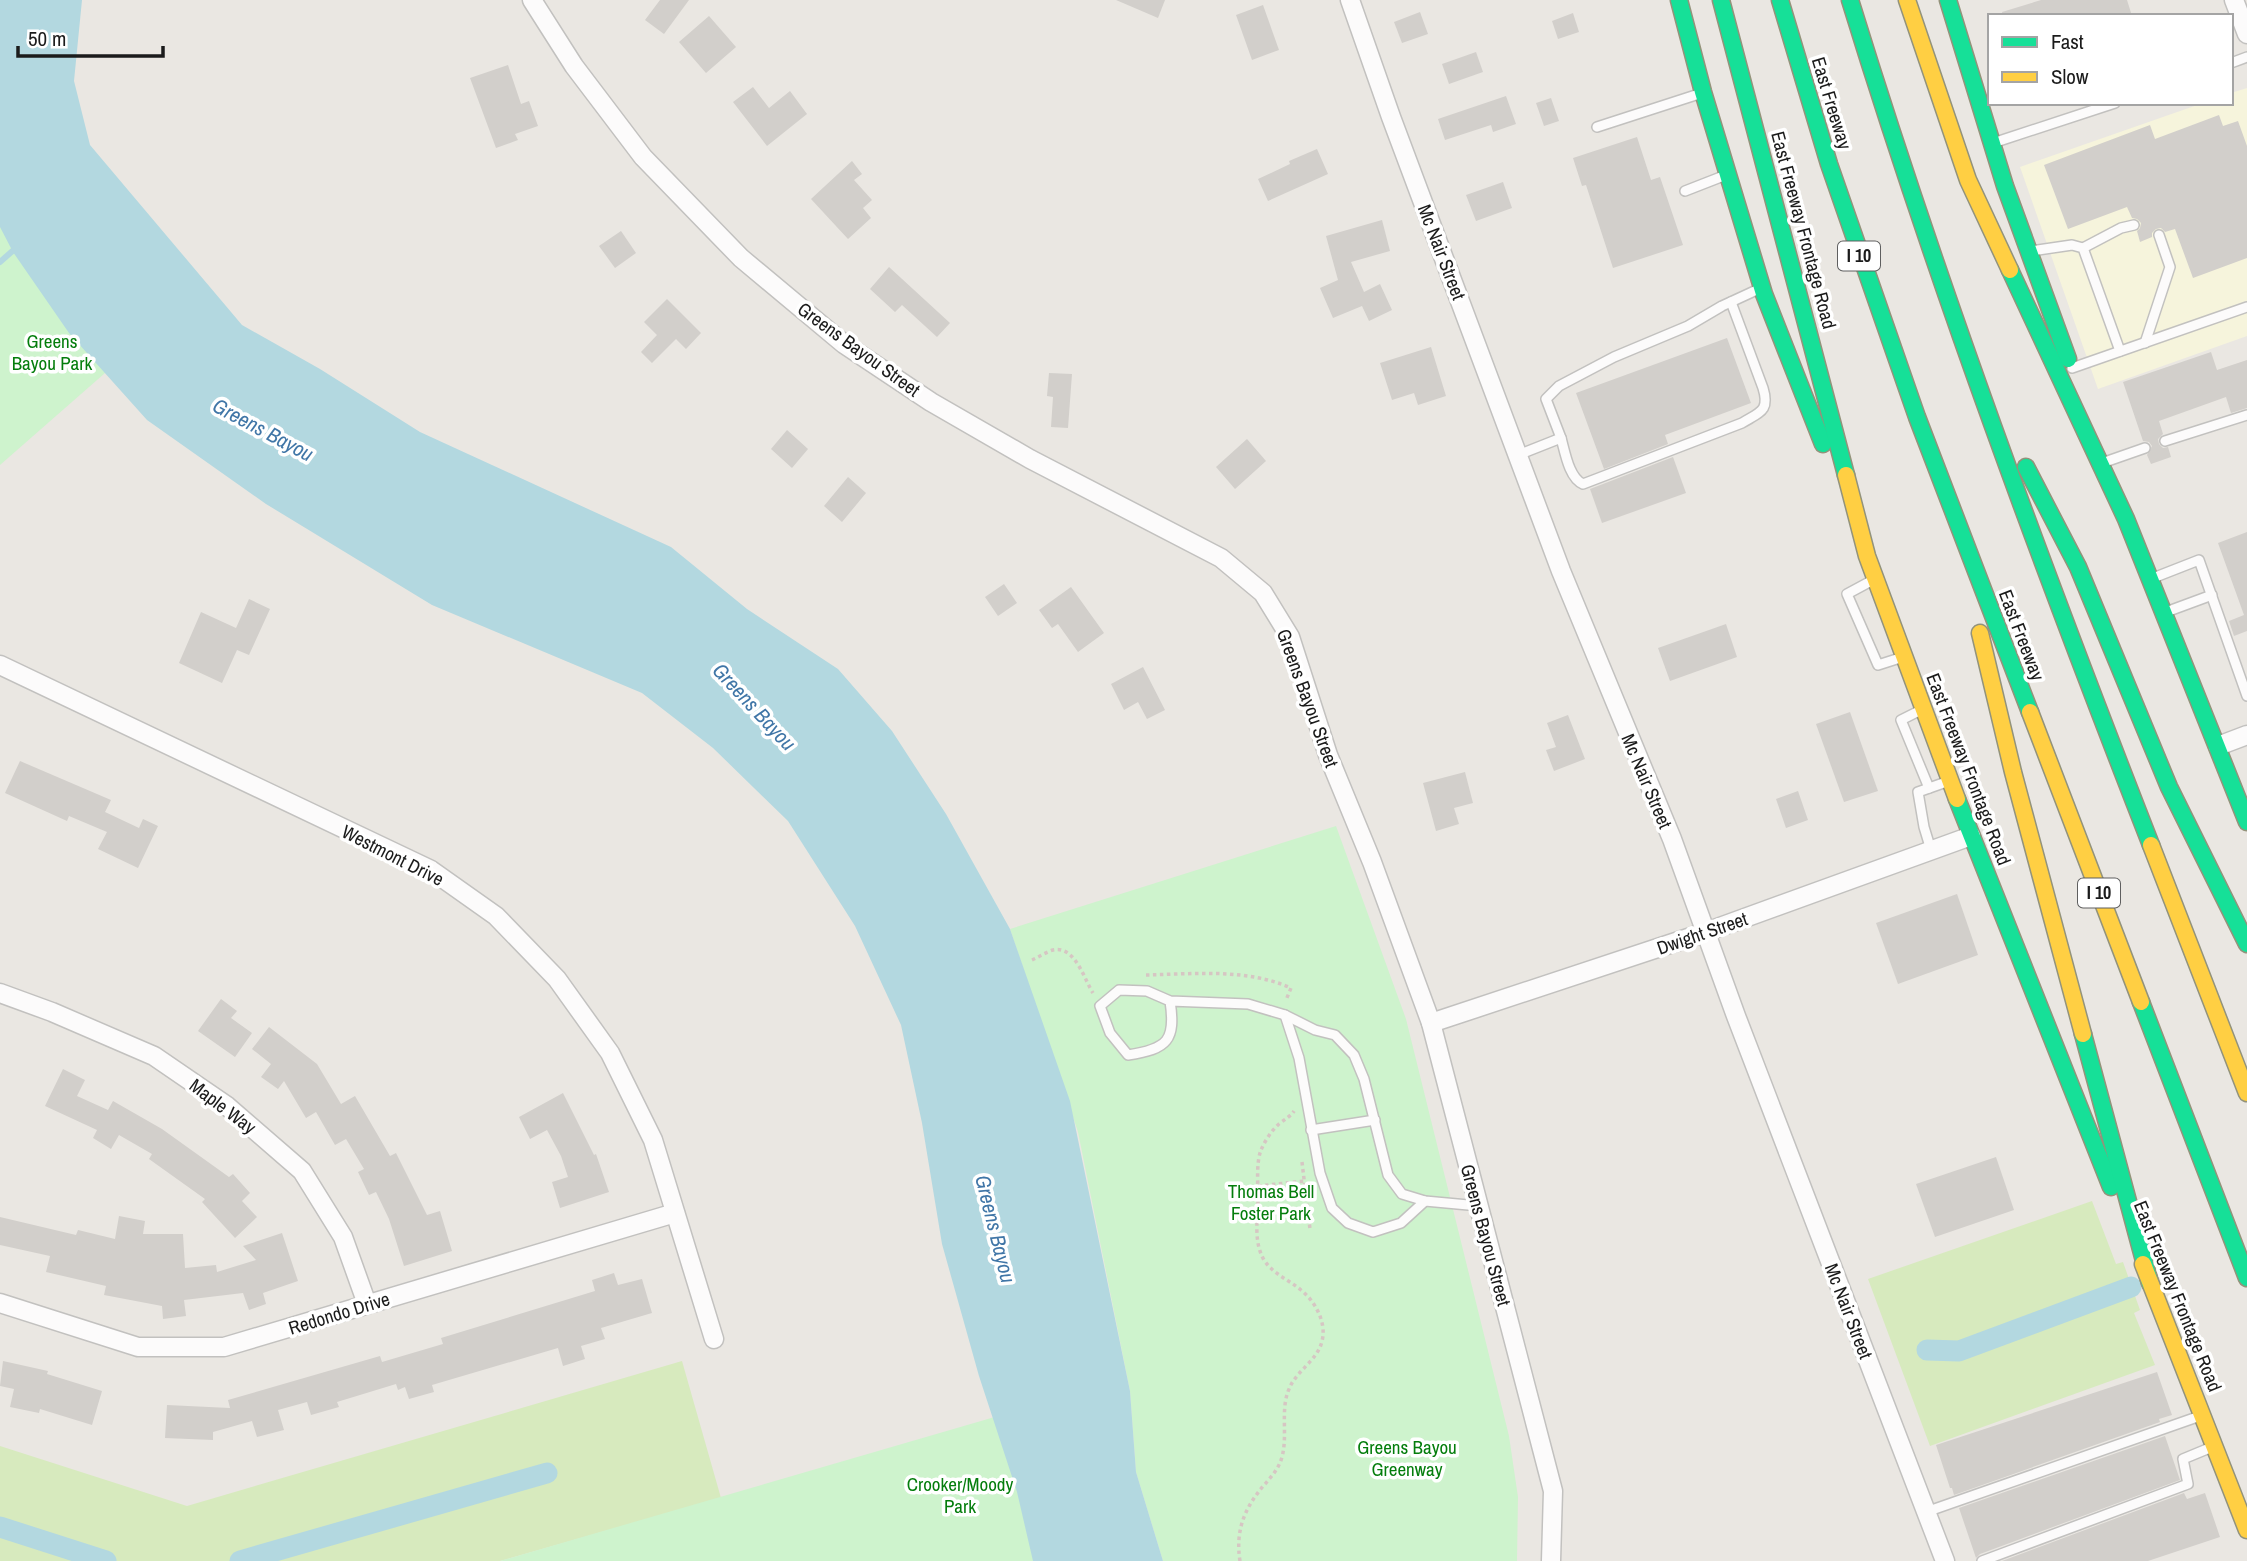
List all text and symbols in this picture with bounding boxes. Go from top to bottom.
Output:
scale bar [18,14,163,58]
legend [1988,14,2233,105]
text: 50 m [28,24,66,53]
text: Fast [2051,27,2084,56]
street label: East Freeway [1806,54,1858,153]
text: Slow [2051,62,2089,91]
street label: East Freeway Frontage Road [1765,128,1843,332]
street label: Mc Nair Street [1412,200,1472,304]
road number: I 10 [1838,242,1880,270]
street label: Greens Bayou Street [792,296,926,403]
park label: Greens Bayou Park [12,328,92,376]
water label: Greens Bayou [208,391,319,468]
street label: East Freeway [1993,586,2051,684]
street label: Greens Bayou Street [1271,625,1345,771]
water label: Greens Bayou [706,657,803,757]
street label: East Freeway Frontage Road [1920,669,2018,869]
street label: Mc Nair Street [1615,730,1679,833]
street label: Westmont Drive [337,818,449,892]
road number: I 10 [2078,878,2120,908]
street label: Dwight Street [1653,905,1751,961]
street label: Maple Way [184,1072,262,1140]
street label: Greens Bayou Street [1455,1161,1518,1309]
water label: Greens Bayou [968,1172,1023,1286]
park label: Thomas Bell Foster Park [1228,1178,1314,1226]
street label: East Freeway Frontage Road [2128,1197,2228,1395]
street label: Mc Nair Street [1819,1259,1879,1363]
street label: Redondo Drive [285,1285,393,1341]
park label: Greens Bayou Greenway [1357,1434,1457,1482]
park label: Crooker/Moody Park [907,1471,1013,1519]

